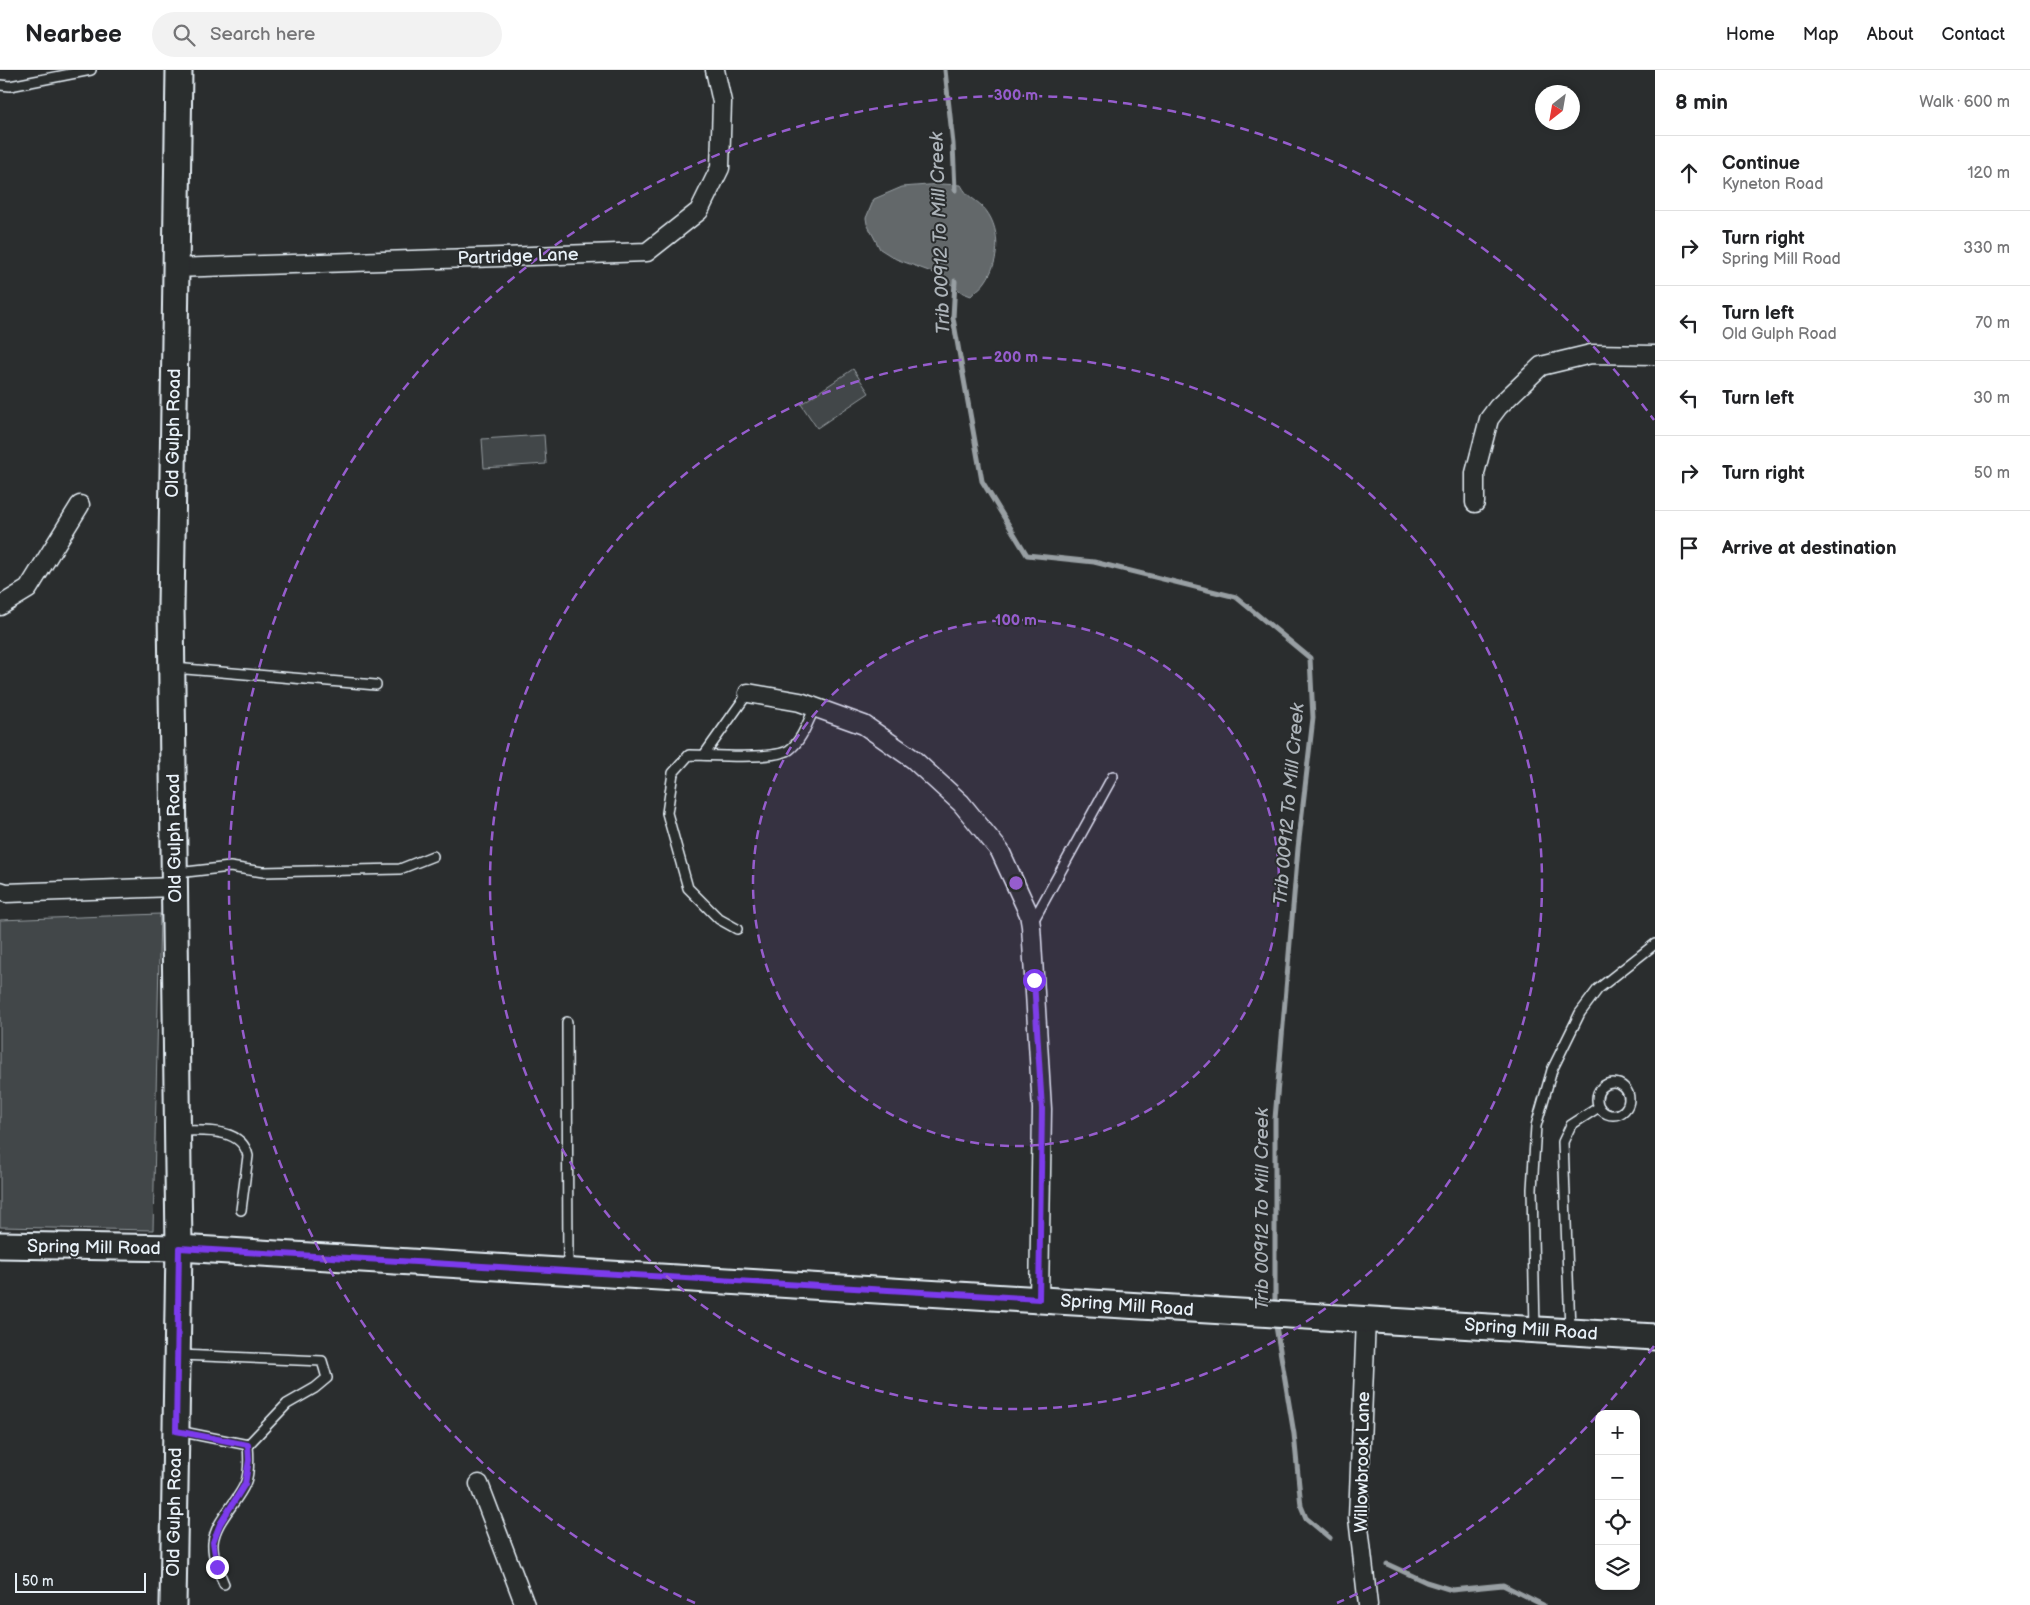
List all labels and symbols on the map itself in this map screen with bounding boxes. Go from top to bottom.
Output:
north arrow [1535,85,1580,130]
text: 300 m [994,86,1038,105]
water label: Trib 00912 To Mill Creek [925,131,956,335]
street label: Partridge Lane [457,244,579,269]
text: 200 m [994,348,1038,367]
street label: Old Gulph Road [162,368,185,498]
text: 100 m [995,611,1037,630]
water label: Trib 00912 To Mill Creek [1269,702,1310,906]
street label: Old Gulph Road [163,773,186,903]
centre of rings [1007,874,1025,892]
route start [1023,969,1046,992]
water label: Trib 00912 To Mill Creek [1251,1107,1274,1310]
street label: Spring Mill Road [27,1236,161,1259]
street label: Spring Mill Road [1060,1290,1194,1321]
street label: Spring Mill Road [1464,1314,1598,1345]
street label: Willowbrook Lane [1351,1391,1374,1533]
street label: Old Gulph Road [163,1447,186,1577]
route end [206,1556,229,1579]
scale bar [15,1570,146,1593]

